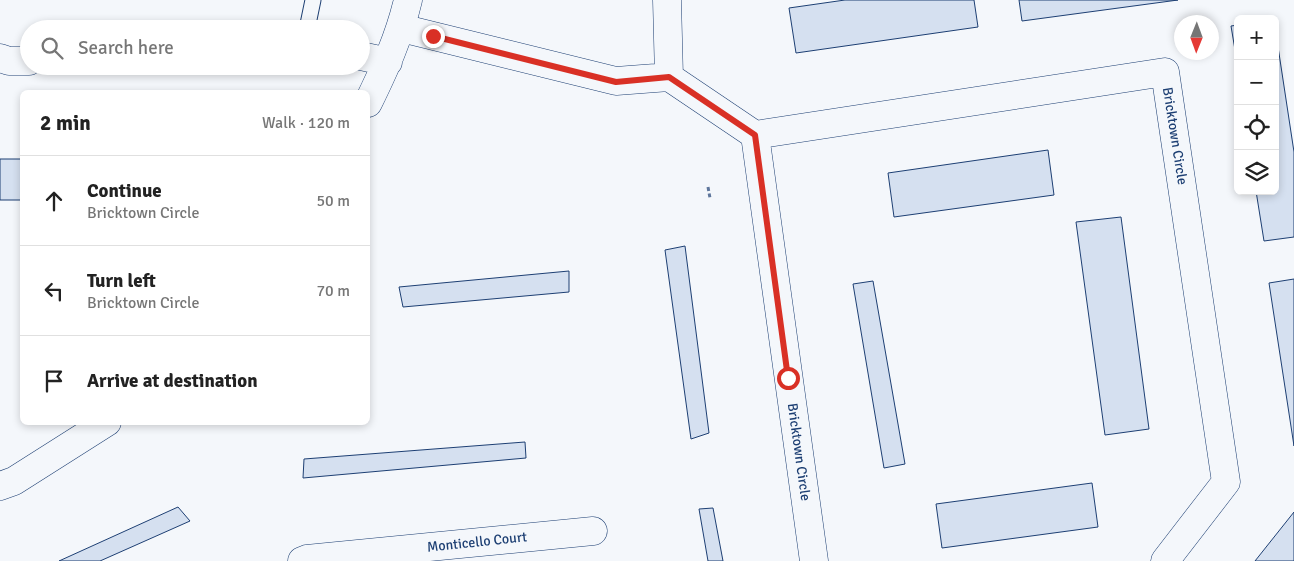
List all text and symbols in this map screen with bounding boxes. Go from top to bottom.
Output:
north arrow [1174,15,1219,60]
map controls [1234,15,1279,195]
button: + [1234,15,1279,60]
search box [20,20,370,75]
route end [422,25,445,48]
icon: search [38,34,66,62]
text: Search here [78,36,174,60]
button: − [1234,60,1279,105]
street label: Bricktown Circle [1159,86,1191,186]
button: locate [1234,105,1279,150]
text: 2 min [40,110,91,136]
text: Walk · 120 m [262,113,350,133]
button: layers [1234,150,1279,195]
text: Continue [87,179,162,203]
icon: ahead [40,187,68,215]
text: 50 m [316,191,350,211]
text: Bricktown Circle [87,203,200,223]
text: Turn left [87,269,156,293]
icon: left [40,277,68,305]
text: 70 m [316,281,350,301]
text: Bricktown Circle [87,293,200,313]
icon: arrive [40,367,68,395]
route start [777,367,800,390]
text: Arrive at destination [87,369,258,393]
street label: Bricktown Circle [784,402,814,502]
street label: Monticello Court [426,528,528,556]

